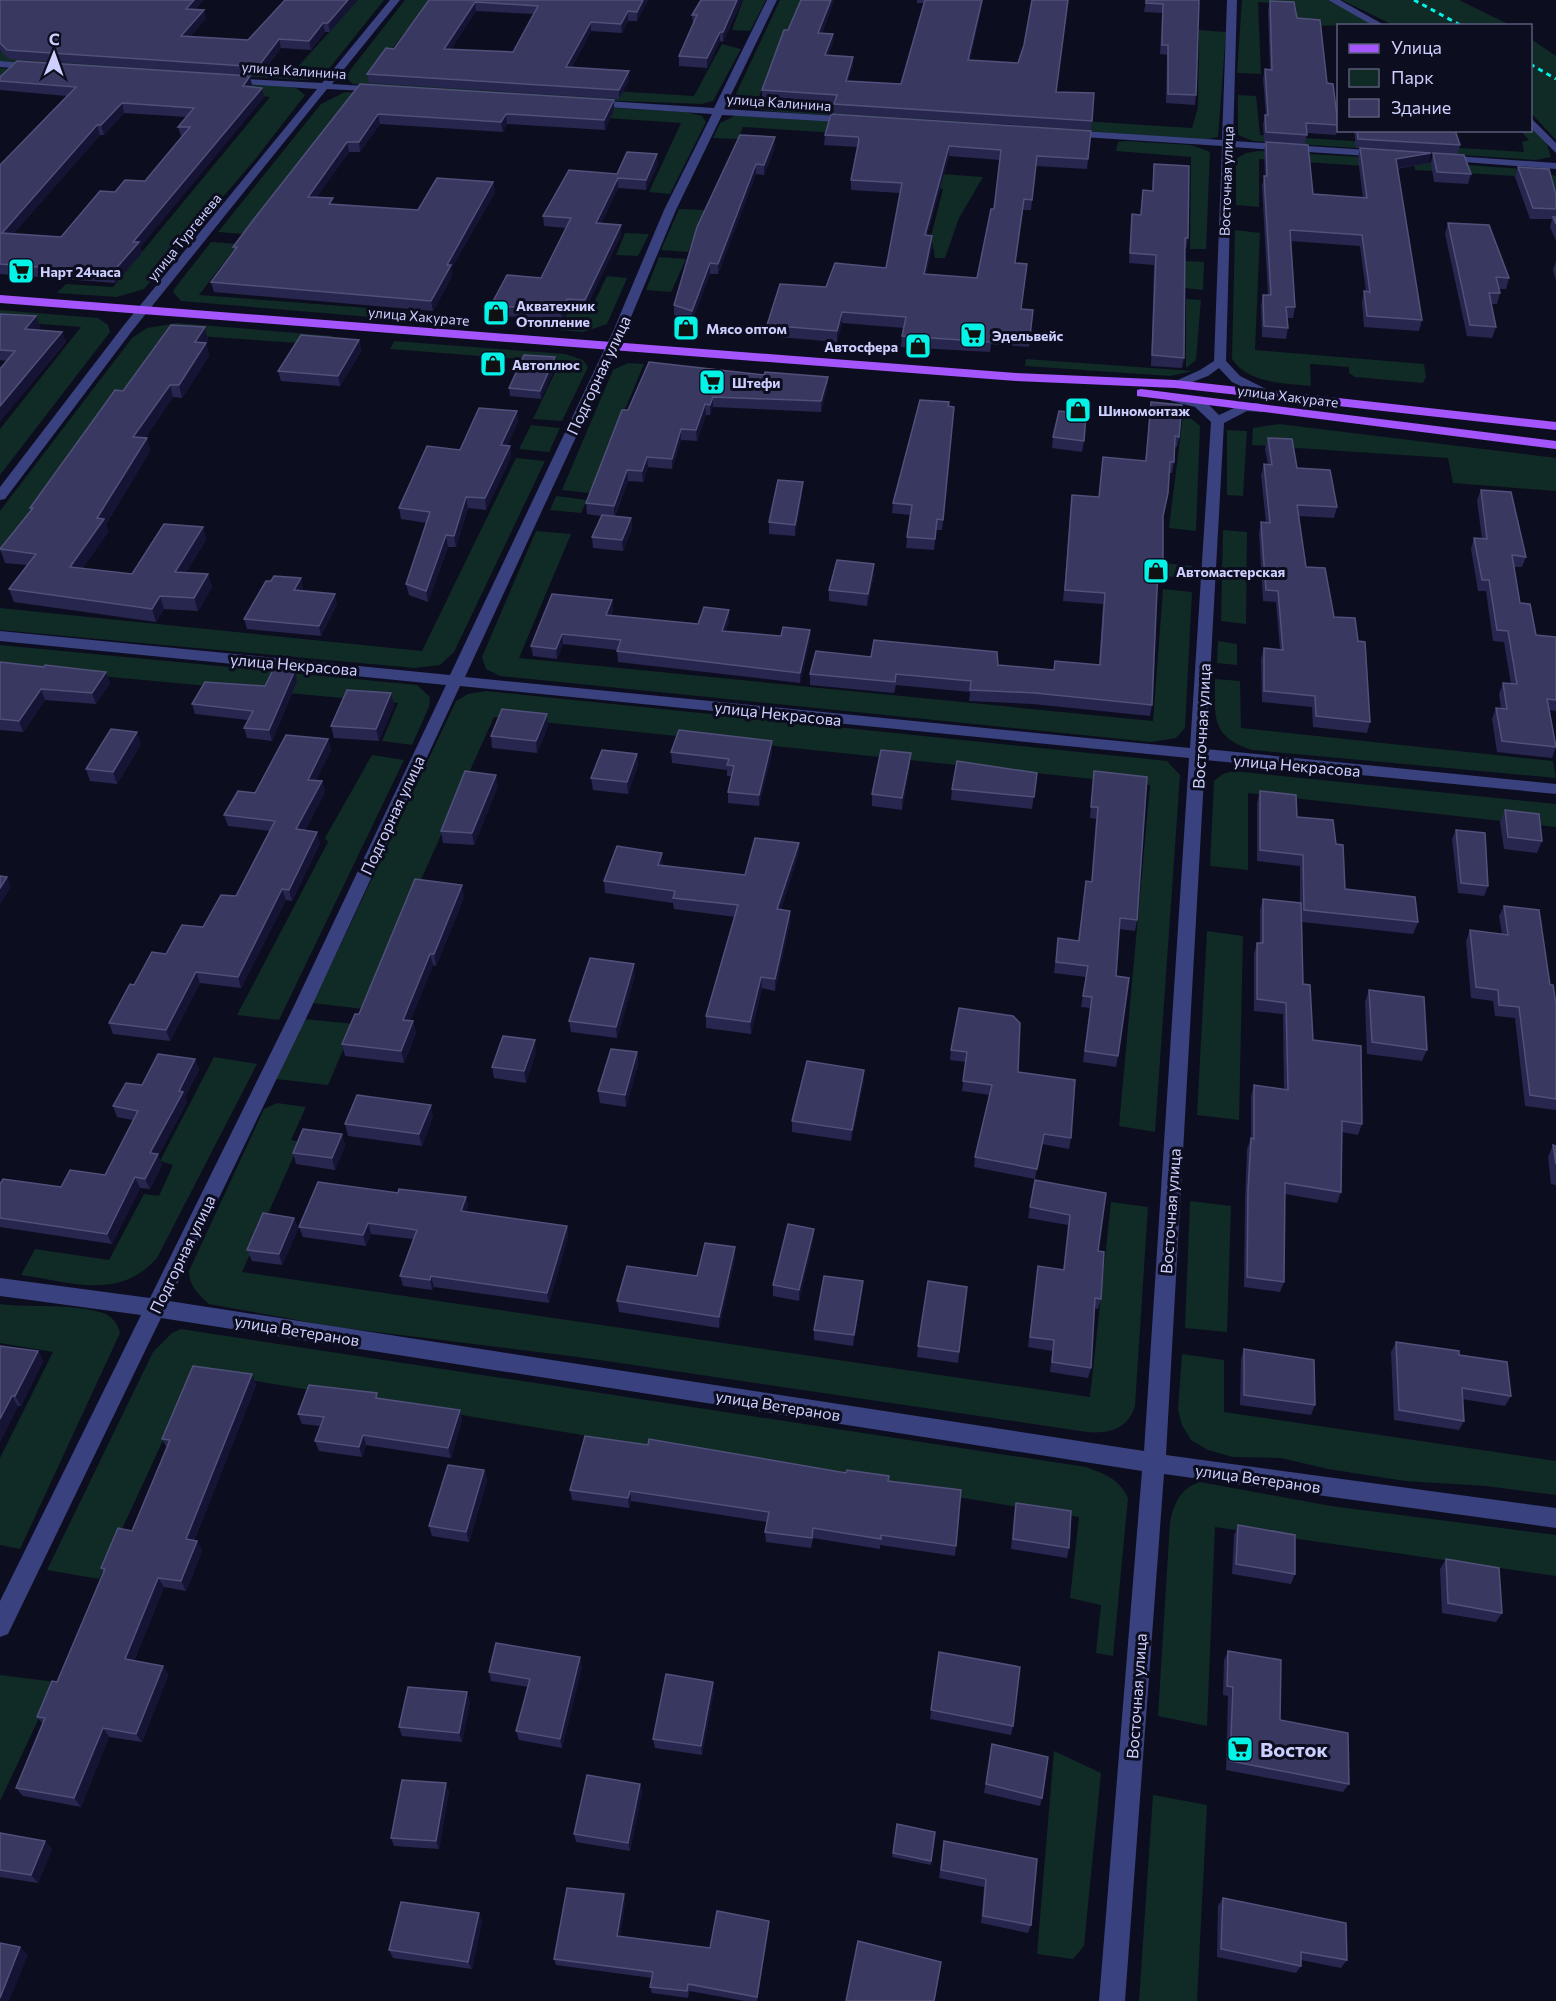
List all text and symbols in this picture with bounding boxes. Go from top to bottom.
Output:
north arrow [24,24,84,84]
legend [1337,24,1532,132]
text: С [49,29,60,48]
text: Улица [1391,36,1442,58]
street label: улица Калинина [241,58,347,82]
text: Парк [1391,66,1434,88]
street label: улица Калинина [726,90,832,114]
text: Здание [1391,96,1451,118]
street label: Восточная улица [1216,126,1236,236]
street label: улица Тургенева [143,190,225,284]
supermarket icon: Нарт 24часа [6,256,36,286]
place label: Нарт 24часа [40,263,121,280]
place label: Акватехник Отопление [516,297,595,330]
shop icon: Акватехник Отопление [481,298,511,328]
street label: улица Хакурате [368,303,470,329]
street label: Подгорная улица [562,312,634,438]
shop icon: Мясо оптом [671,313,701,343]
place label: Мясо оптом [706,320,787,337]
supermarket icon: Эдельвейс [958,320,988,350]
place label: Эдельвейс [992,327,1064,344]
shop icon: Автосфера [903,331,933,361]
place label: Автосфера [824,338,898,355]
shop icon: Автоплюс [478,349,508,379]
place label: Автоплюс [512,356,580,373]
supermarket icon: Штефи [697,367,727,397]
place label: Штефи [732,374,780,391]
street label: улица Хакурате [1236,381,1340,411]
shop icon: Шиномонтаж [1063,395,1093,425]
place label: Шиномонтаж [1098,402,1190,419]
shop icon: Автомастерская [1141,556,1171,586]
place label: Автомастерская [1176,563,1285,580]
street label: улица Некрасова [230,649,358,679]
street label: Восточная улица [1188,663,1214,789]
street label: улица Некрасова [713,697,843,729]
street label: улица Некрасова [1233,750,1361,780]
street label: Подгорная улица [356,752,428,878]
street label: Восточная улица [1156,1148,1184,1274]
street label: Подгорная улица [145,1192,219,1316]
street label: улица Ветеранов [233,1311,361,1349]
street label: улица Ветеранов [714,1386,842,1424]
street label: улица Ветеранов [1194,1460,1322,1496]
street label: Восточная улица [1122,1633,1150,1759]
supermarket icon: Восток [1225,1734,1255,1764]
place label: Восток [1260,1737,1328,1761]

